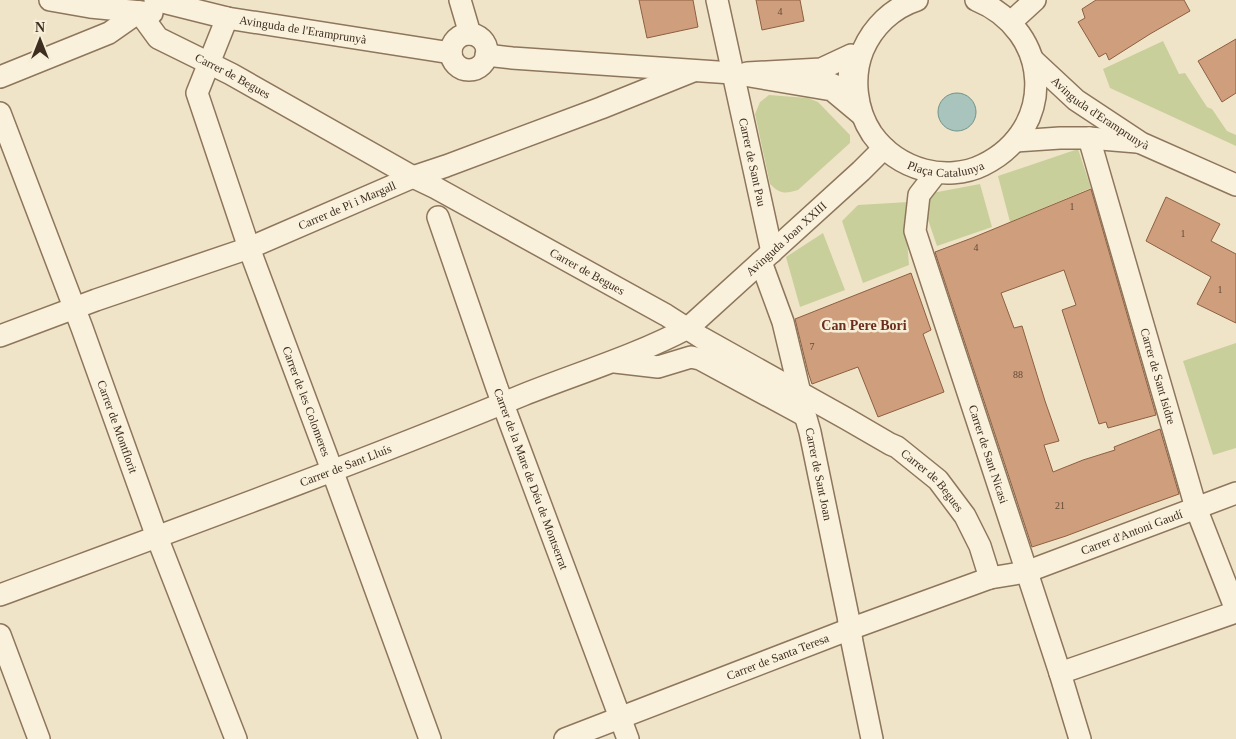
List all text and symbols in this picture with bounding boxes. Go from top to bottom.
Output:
house number: 4 [778,6,783,17]
street label: Avinguda de l'Eramprunyà [238,13,368,47]
north arrow [15,15,65,65]
text: N [35,20,45,35]
street label: Carrer de Begues [193,50,273,102]
street label: Avinguda d'Eramprunyà [1048,74,1152,153]
street label: Carrer de Sant Pau [736,117,769,208]
street label: Plaça Catalunya [905,158,987,180]
street label: Carrer de Pi i Margall [296,178,399,233]
street label: Avinguda Joan XXIII [743,199,830,279]
house number: 1 [1070,201,1075,212]
house number: 1 [1181,228,1186,239]
house number: 4 [974,242,979,253]
street label: Carrer de Begues [547,245,627,298]
house number: 1 [1218,284,1223,295]
district label: Can Pere Bori [821,318,907,333]
street label: Carrer de Sant Isidre [1137,326,1178,426]
house number: 7 [810,341,815,352]
street label: Carrer de les Colomeres [279,344,333,459]
house number: 88 [1013,369,1023,380]
street label: Carrer de Montflorit [94,378,141,476]
street label: Carrer de la Mare de Déu de Montserrat [491,386,571,572]
street label: Carrer de Sant Nicasi [966,403,1011,506]
street label: Carrer de Sant Joan [802,426,835,522]
street label: Carrer de Sant Lluís [298,441,394,490]
street label: Carrer de Begues [898,446,967,515]
house number: 21 [1055,500,1065,511]
street label: Carrer d'Antoni Gaudí [1079,506,1185,558]
street label: Carrer de Santa Teresa [725,631,832,683]

